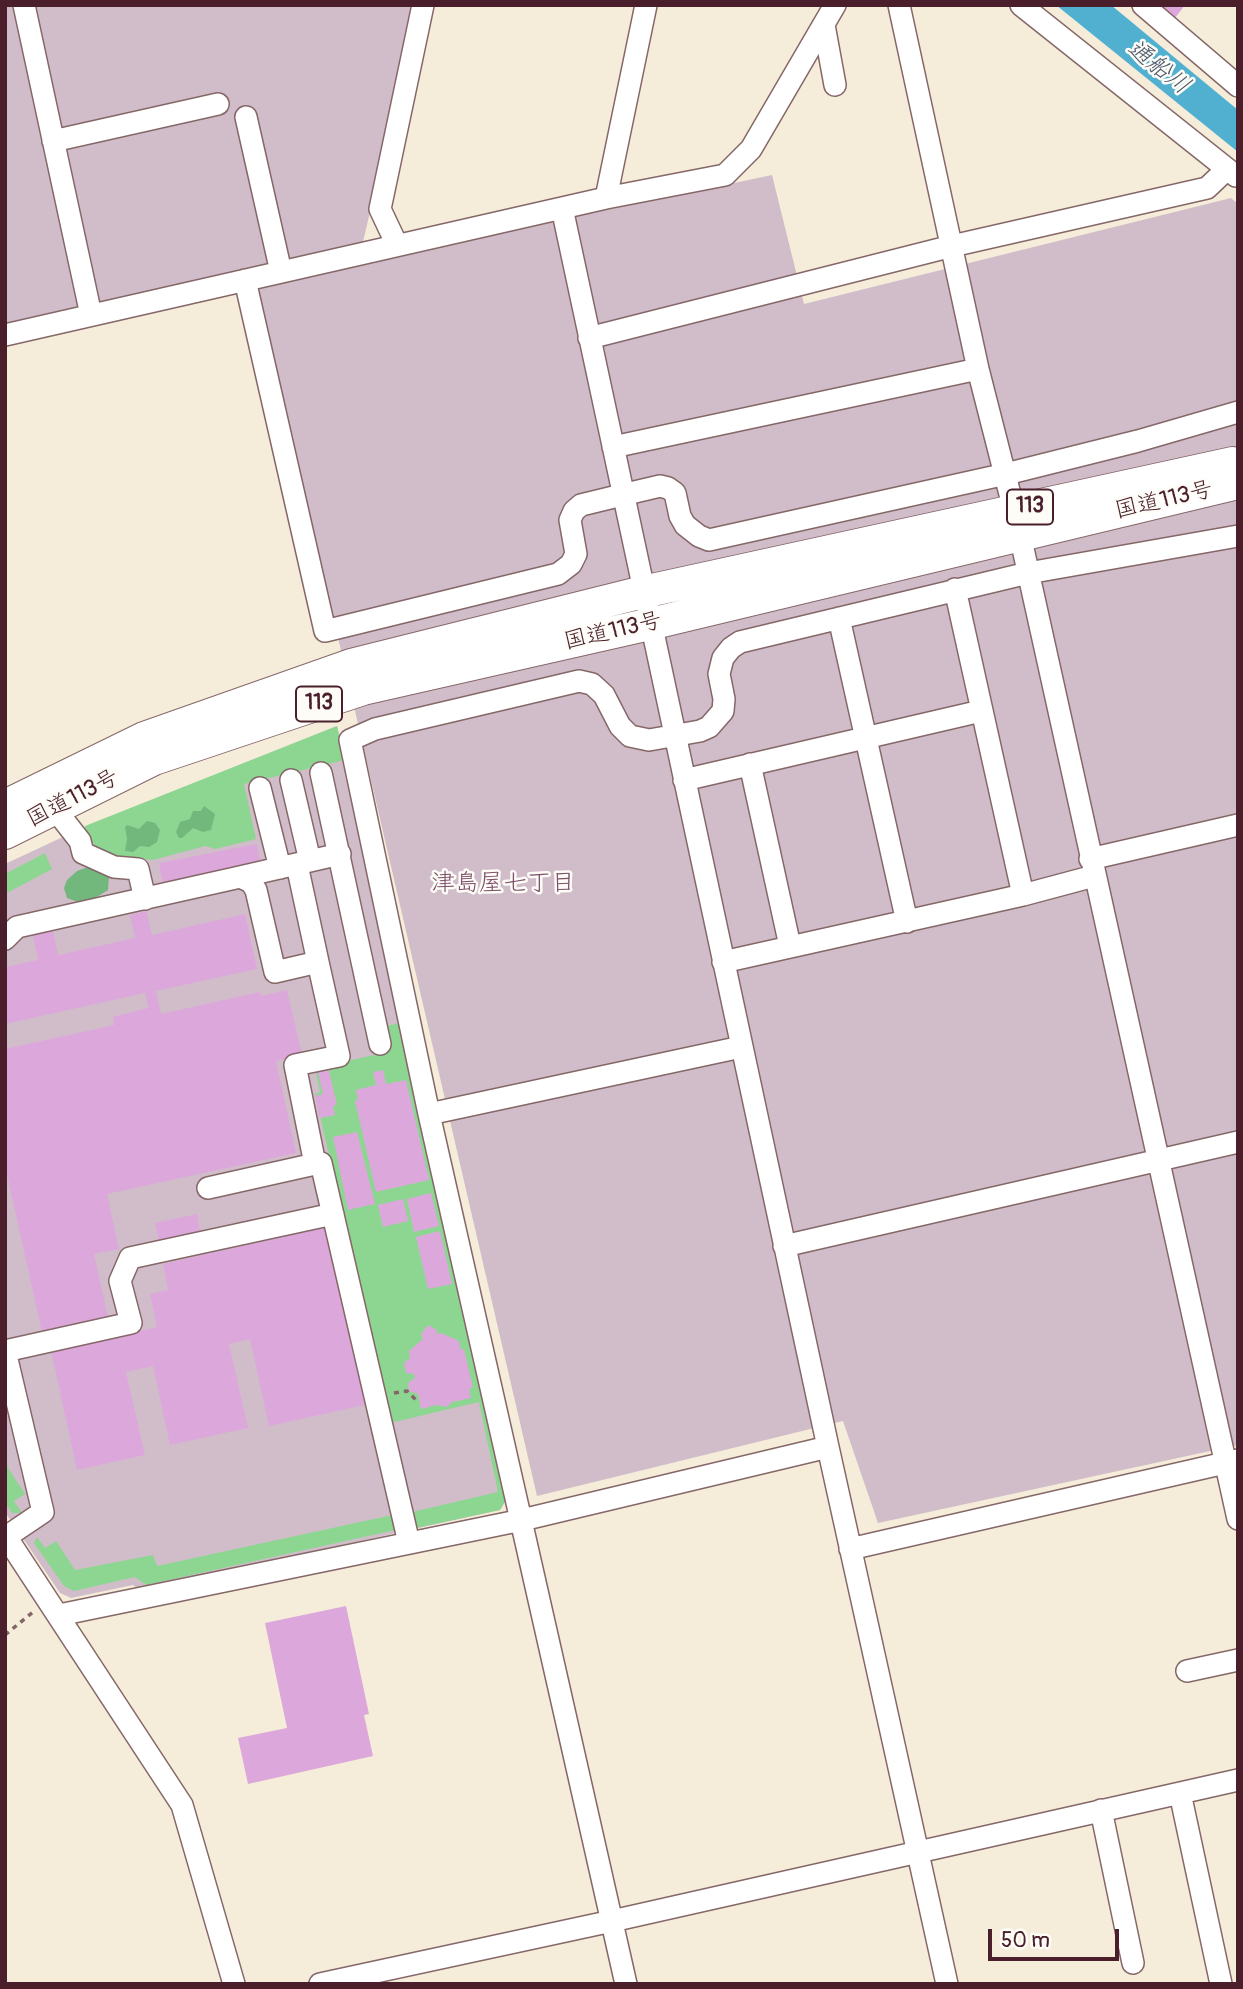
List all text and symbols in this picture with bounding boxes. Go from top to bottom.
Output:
water label: 通船川 [1121,34,1195,102]
street label: 国道113号 [1112,476,1216,526]
road number: 113 [1007,490,1053,524]
street label: 国道113号 [561,607,665,657]
road number: 113 [296,686,342,722]
street label: 国道113号 [22,764,124,834]
district label: 津島屋七丁目 [431,870,575,898]
scale bar [991,1916,1122,1960]
text: 50 m [1001,1927,1050,1954]

